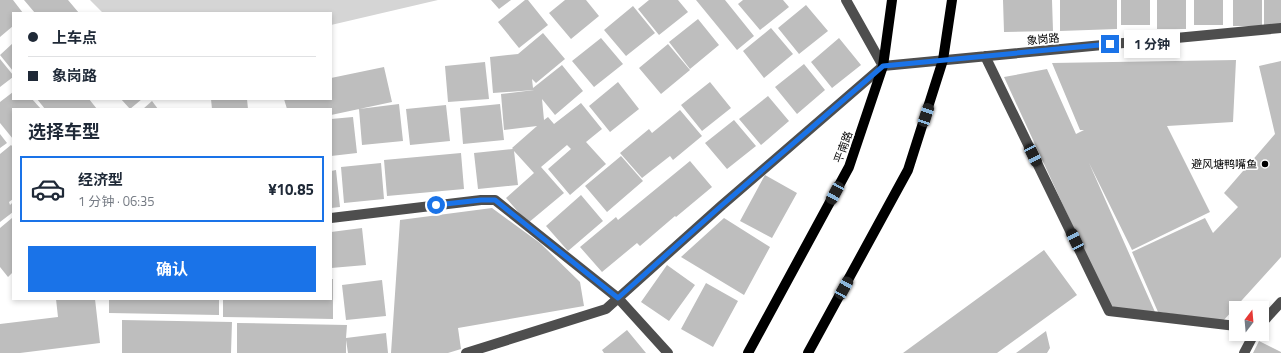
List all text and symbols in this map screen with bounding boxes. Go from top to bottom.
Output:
text: 上车点 [52,26,97,49]
street label: 象岗路 [1026,30,1060,48]
callout: 1 分钟 [1124,30,1180,58]
text: 1 分钟 [1134,34,1170,54]
route end [1101,35,1119,53]
text: 象岗路 [52,64,97,87]
car [917,102,935,128]
text: 选择车型 [28,118,100,145]
street label: 平南路 [830,129,856,165]
car [1022,142,1044,168]
place label: 避风塘鸭嘴鱼 [1191,156,1257,172]
marker: 避风塘鸭嘴鱼 [1260,159,1270,169]
text: 经济型 [78,168,123,191]
icon: car [30,171,66,207]
text: ¥10.85 [268,178,314,201]
car [824,180,846,206]
text: 1 分钟 · 06:35 [78,191,155,211]
route start [427,196,445,214]
car [1064,227,1086,253]
button: 确认 [28,246,316,292]
car [833,275,855,301]
north arrow [1229,301,1269,341]
map controls [1229,301,1269,341]

